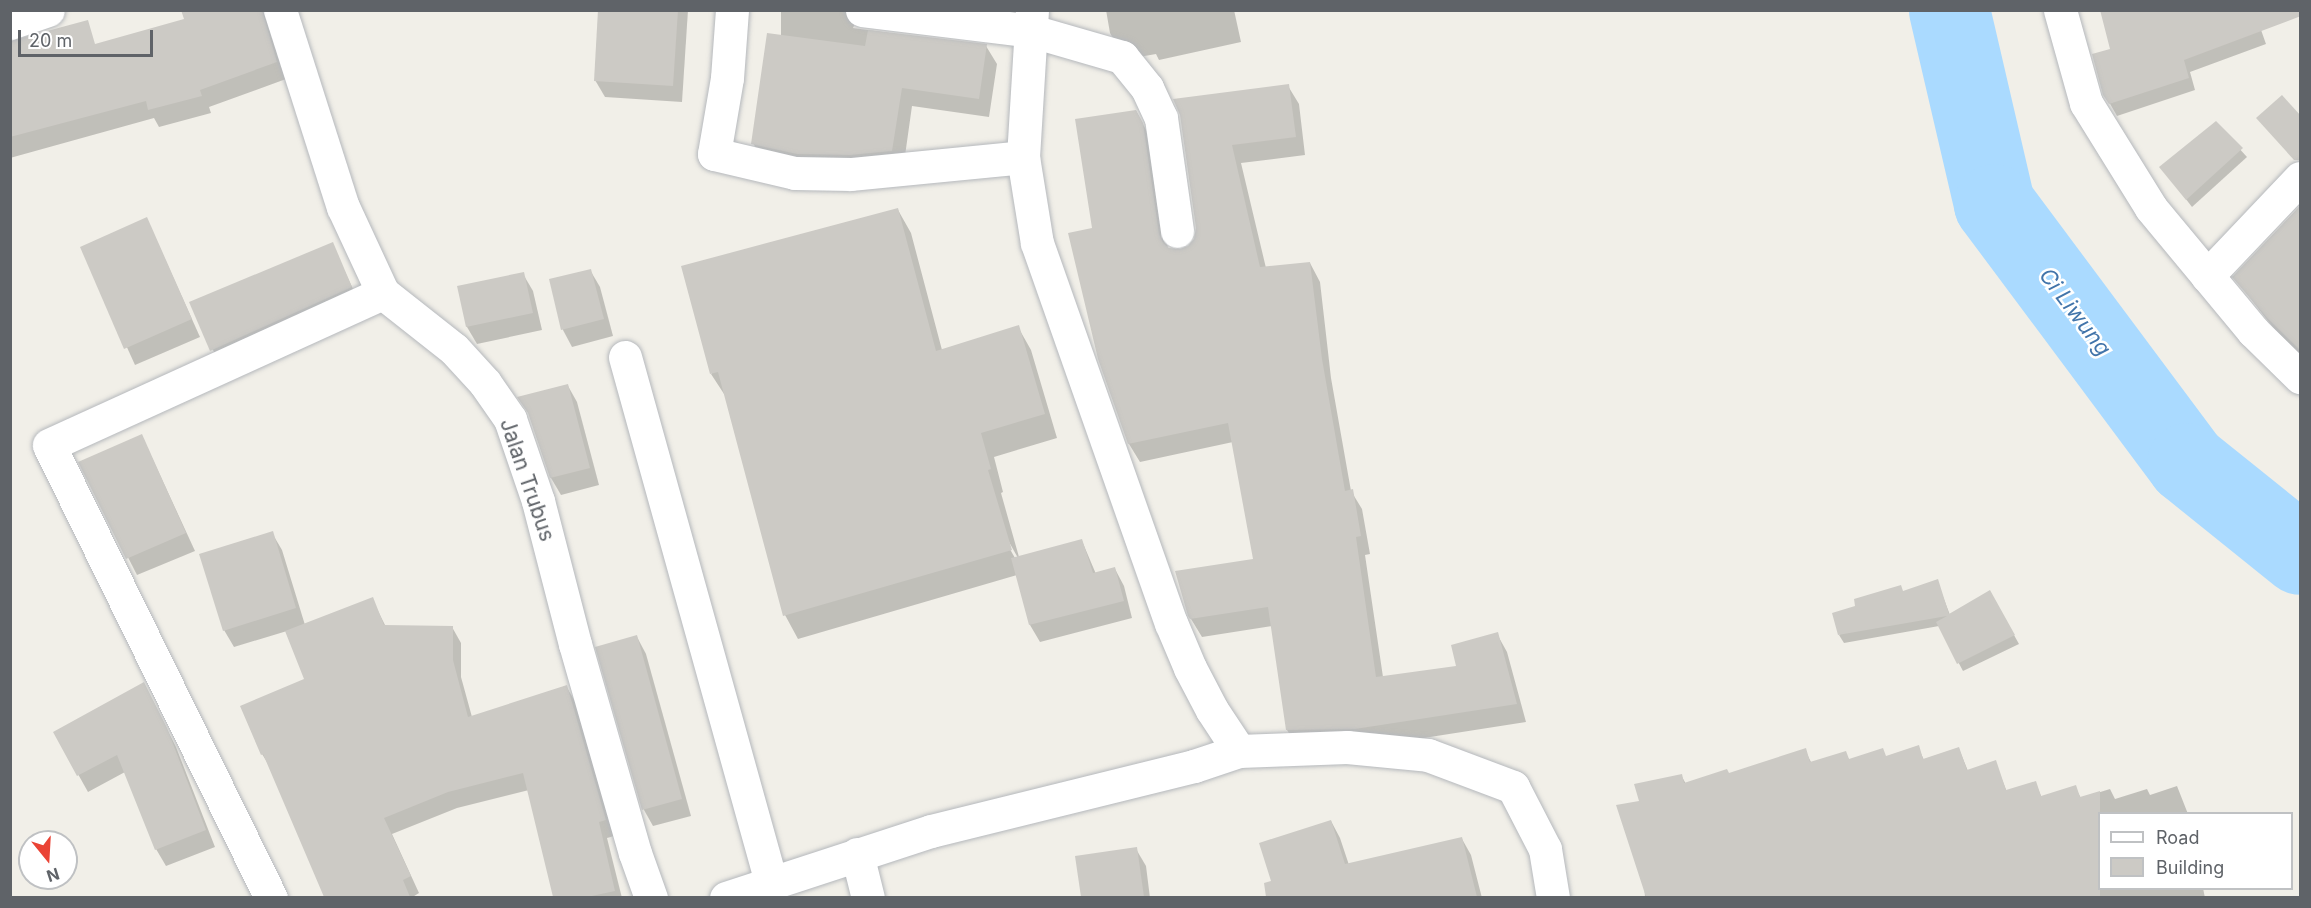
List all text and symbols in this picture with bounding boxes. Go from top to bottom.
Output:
scale bar [21,18,156,56]
text: 20 m [29,30,72,51]
water label: Ci Liwung [2033,263,2117,361]
street label: Jalan Trubus [494,415,560,545]
legend [2098,812,2293,890]
text: Road [2156,827,2199,848]
north arrow [18,830,78,890]
text: Building [2156,857,2224,878]
text: N [44,864,62,887]

